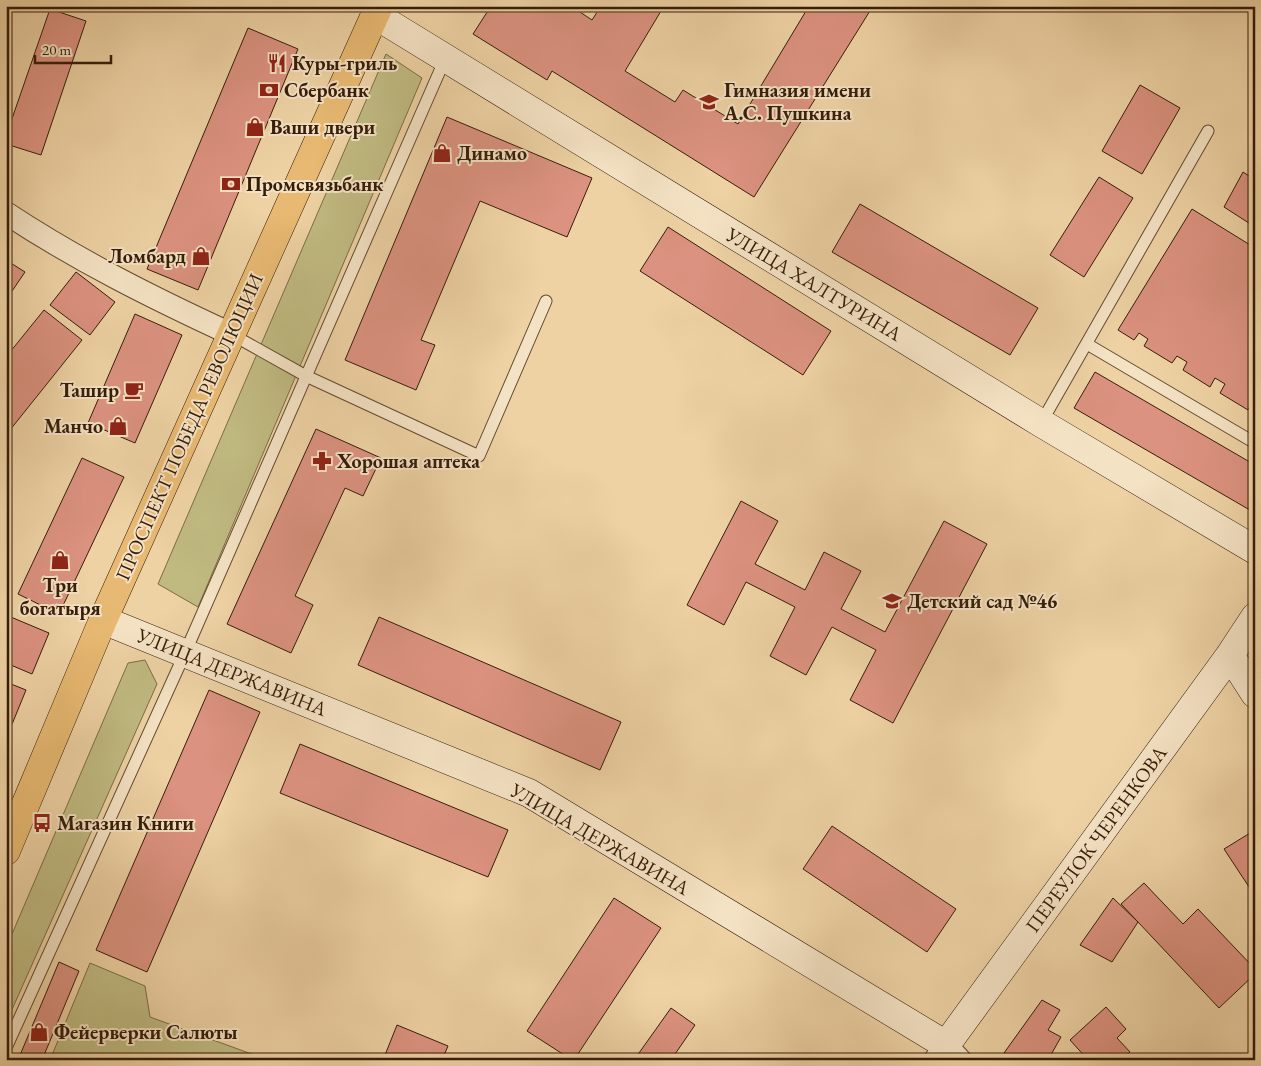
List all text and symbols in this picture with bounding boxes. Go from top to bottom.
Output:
scale bar [35,32,111,64]
text: 20 m [42,40,71,59]
place label: Куры-гриль [292,50,397,76]
restaurant icon: Куры-гриль [266,52,288,74]
place label: Сбербанк [284,77,369,103]
place label: Гимназия имени А.С. Пушкина [723,77,871,126]
bank icon: Сбербанк [258,79,280,101]
school or university icon: Гимназия имени А.С. Пушкина [698,91,720,113]
place label: Ваши двери [270,114,376,140]
shop icon: Ваши двери [244,116,266,138]
place label: Динамо [457,140,527,166]
shop icon: Динамо [431,142,453,164]
place label: Промсвязьбанк [246,171,383,197]
bank icon: Промсвязьбанк [220,173,242,195]
street label: УЛИЦА ХАЛТУРИНА [721,221,907,347]
place label: Ломбард [108,243,186,269]
shop icon: Ломбард [190,245,212,267]
street label: ПРОСПЕКТ ПОБЕДА РЕВОЛЮЦИИ [109,269,269,585]
place label: Ташир [59,377,119,403]
cafe icon: Ташир [123,379,145,401]
place label: Манчо [44,413,103,439]
shop icon: Манчо [107,415,129,437]
place label: Хорошая аптека [336,448,480,474]
pharmacy icon: Хорошая аптека [311,450,333,472]
shop icon: Три богатыря [49,549,71,571]
place label: Три богатыря [19,572,101,621]
place label: Детский сад №46 [907,588,1058,614]
school or university icon: Детский сад №46 [881,590,903,612]
street label: УЛИЦА ДЕРЖАВИНА [132,622,331,722]
street label: ПЕРЕУЛОК ЧЕРЕНКОВА [1019,740,1173,938]
street label: УЛИЦА ДЕРЖАВИНА [505,777,694,901]
place label: Магазин Книги [57,810,194,836]
bus stop icon: Магазин Книги [31,812,53,834]
place label: Фейерверки Салюты [54,1019,238,1045]
shop icon: Фейерверки Салюты [28,1021,50,1043]

